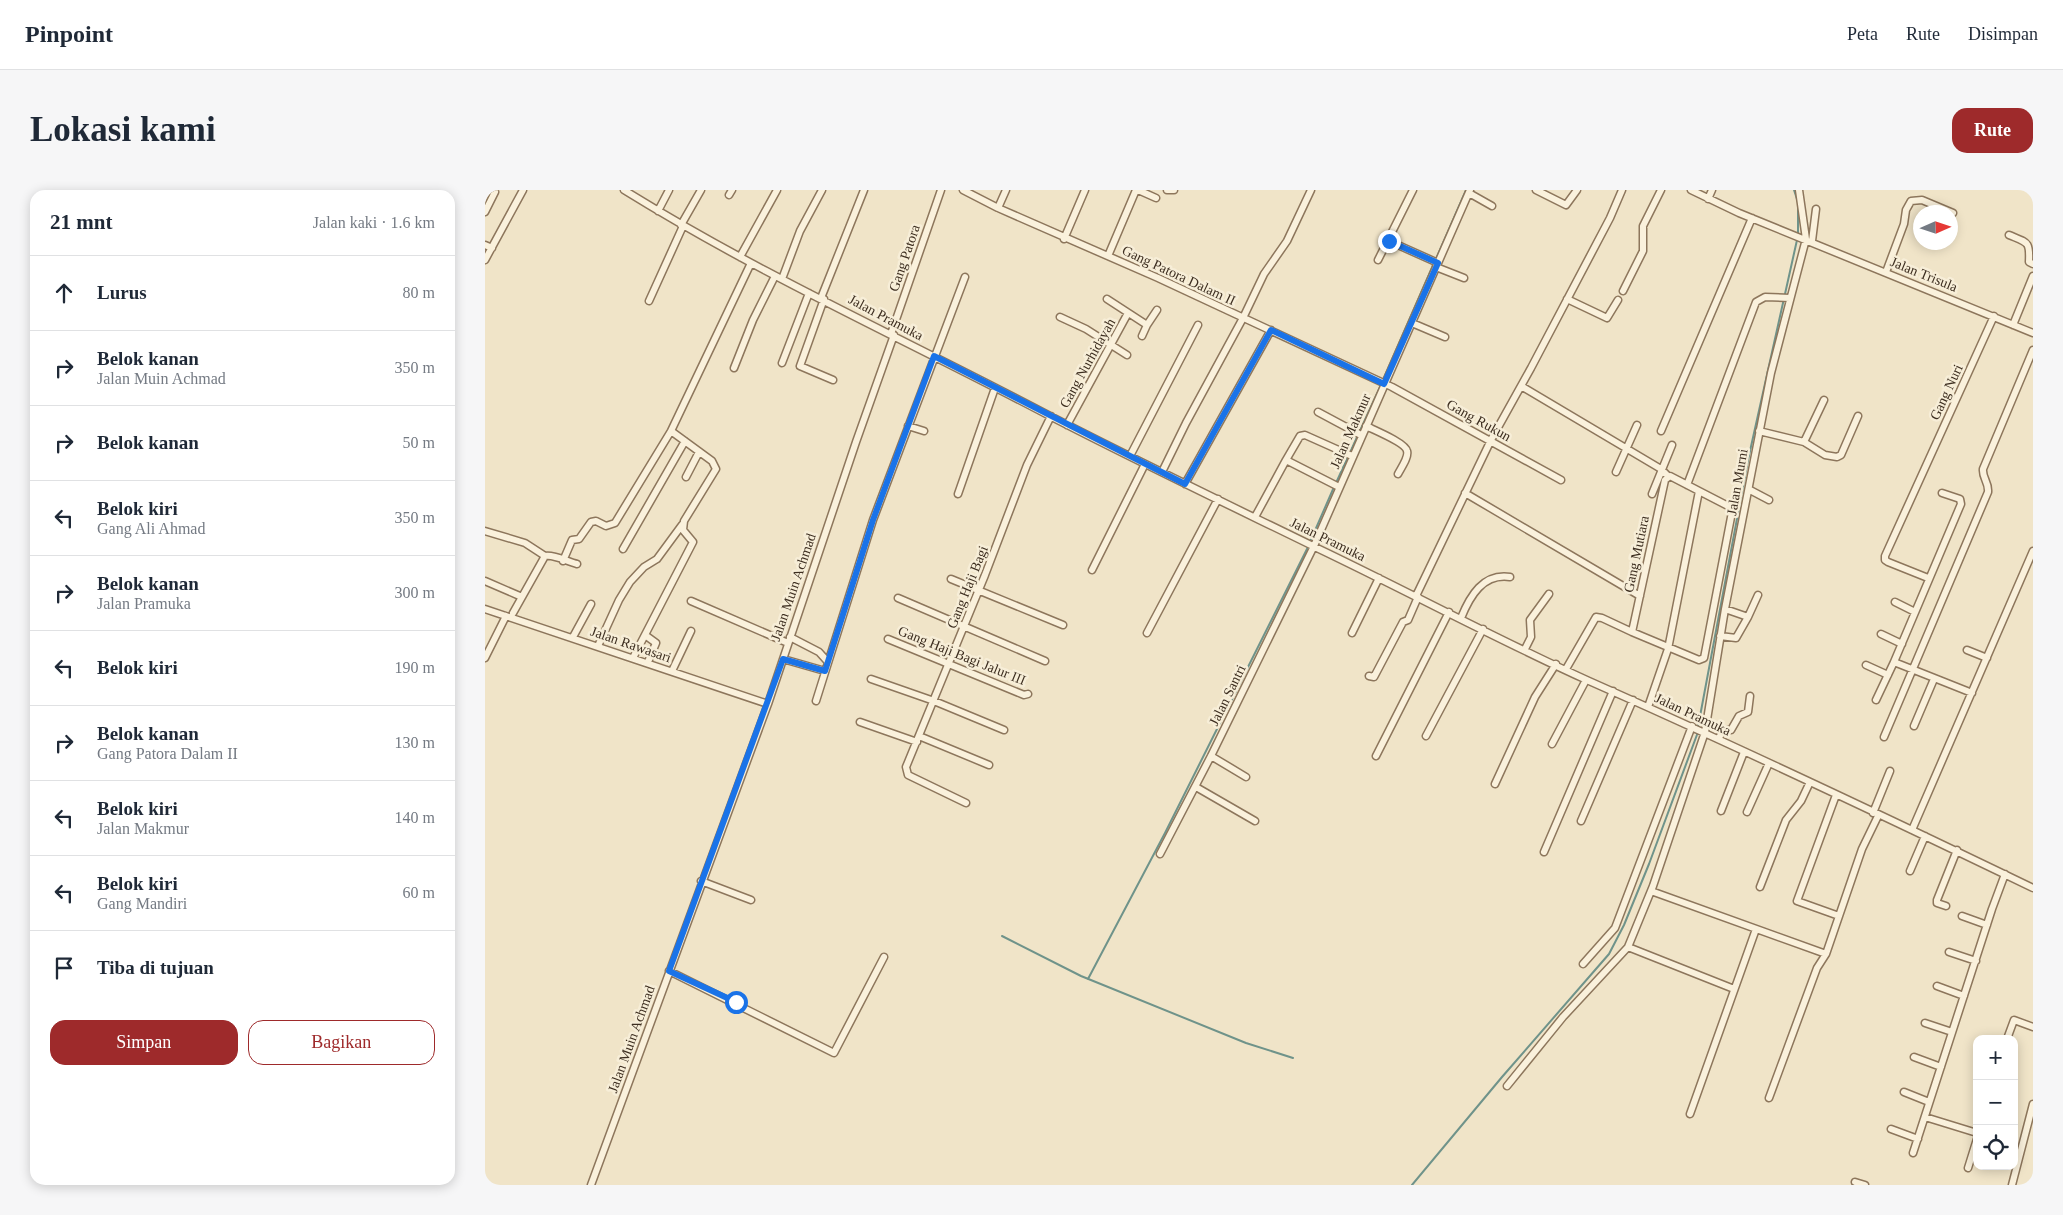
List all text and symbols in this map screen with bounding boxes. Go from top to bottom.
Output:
text: Pinpoint [25,21,113,47]
text: Peta [1847,24,1878,44]
text: Rute [1906,24,1940,44]
text: Disimpan [1968,24,2038,44]
button: Rute [1952,108,2033,153]
text: Lokasi kami [30,110,216,149]
north arrow [1913,205,1958,250]
text: 21 mnt [50,210,112,234]
text: Jalan kaki · 1.6 km [313,214,435,231]
street label: Gang Patora [886,222,923,294]
route end [1378,230,1401,253]
street label: Gang Patora Dalam II [1120,243,1238,308]
street label: Jalan Trisula [1888,254,1960,295]
icon: ahead [50,279,78,307]
text: Lurus [97,282,147,303]
text: 80 m [403,284,435,301]
street label: Jalan Pramuka [846,292,926,344]
street label: Gang Nurhidayah [1057,316,1118,411]
text: Belok kanan [97,348,199,369]
icon: right [50,354,78,382]
text: 350 m [395,359,435,376]
street label: Gang Nuri [1927,362,1966,422]
text: Jalan Muin Achmad [97,370,226,387]
street label: Jalan Makmur [1327,391,1374,471]
street label: Gang Rukun [1444,397,1514,444]
icon: right [50,429,78,457]
text: Belok kanan [97,432,199,453]
text: 50 m [403,434,435,451]
street label: Jalan Murni [1724,448,1751,517]
text: Belok kiri [97,498,178,519]
icon: left [50,504,78,532]
text: 350 m [395,509,435,526]
street label: Gang Mutiara [1621,514,1652,594]
street label: Jalan Pramuka [1288,515,1369,565]
text: Gang Ali Ahmad [97,520,205,537]
street label: Jalan Muin Achmad [768,531,819,643]
street label: Gang Haji Bagi [944,544,991,631]
text: Belok kanan [97,573,199,594]
icon: right [50,579,78,607]
text: 300 m [395,584,435,601]
text: Jalan Pramuka [97,595,191,612]
street label: Gang Haji Bagi Jalur III [896,623,1028,688]
street label: Jalan Rawasari [589,624,673,665]
icon: left [50,654,78,682]
text: Belok kiri [97,657,178,678]
text: 190 m [395,659,435,676]
street label: Jalan Santri [1206,662,1249,728]
street label: Jalan Pramuka [1652,690,1734,739]
text: Belok kanan [97,723,199,744]
icon: right [50,729,78,757]
text: 130 m [395,734,435,751]
text: Gang Patora Dalam II [97,745,238,762]
text: Belok kiri [97,798,178,819]
icon: left [50,804,78,832]
text: 140 m [395,809,435,826]
text: Jalan Makmur [97,820,189,837]
text: Belok kiri [97,873,178,894]
icon: left [50,879,78,907]
text: 60 m [403,884,435,901]
text: Gang Mandiri [97,895,187,912]
icon: arrive [50,954,78,982]
text: Tiba di tujuan [97,957,214,978]
street label: Jalan Muin Achmad [605,984,658,1095]
route start [725,991,748,1014]
button: Simpan [50,1020,238,1065]
button: Bagikan [248,1020,435,1065]
map controls [1973,1035,2018,1170]
button: + [1973,1035,2018,1080]
button: − [1973,1080,2018,1125]
button: locate [1973,1125,2018,1170]

